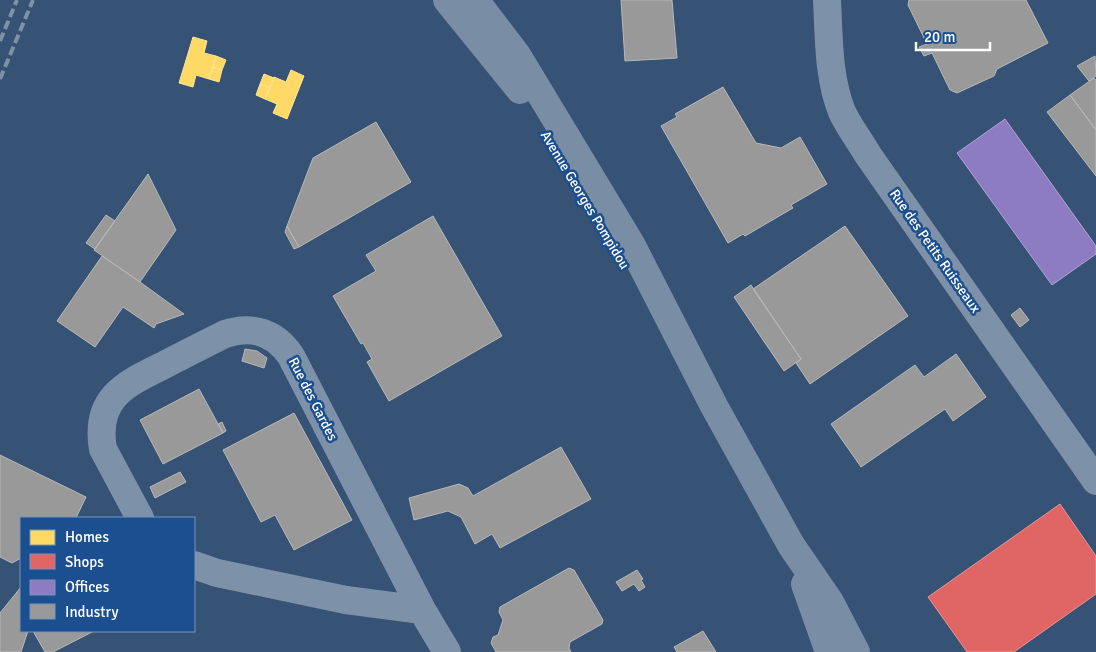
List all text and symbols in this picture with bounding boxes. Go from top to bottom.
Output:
scale bar [916,20,990,52]
text: 20 m [924,28,955,46]
street label: Avenue Georges Pompidou [537,128,633,272]
street label: Rue des Petits Ruisseaux [886,186,984,316]
street label: Rue des Gardes [285,355,341,443]
legend [20,517,195,632]
text: Homes [65,528,109,546]
text: Shops [65,553,104,571]
text: Offices [65,578,110,596]
text: Industry [65,603,118,621]

